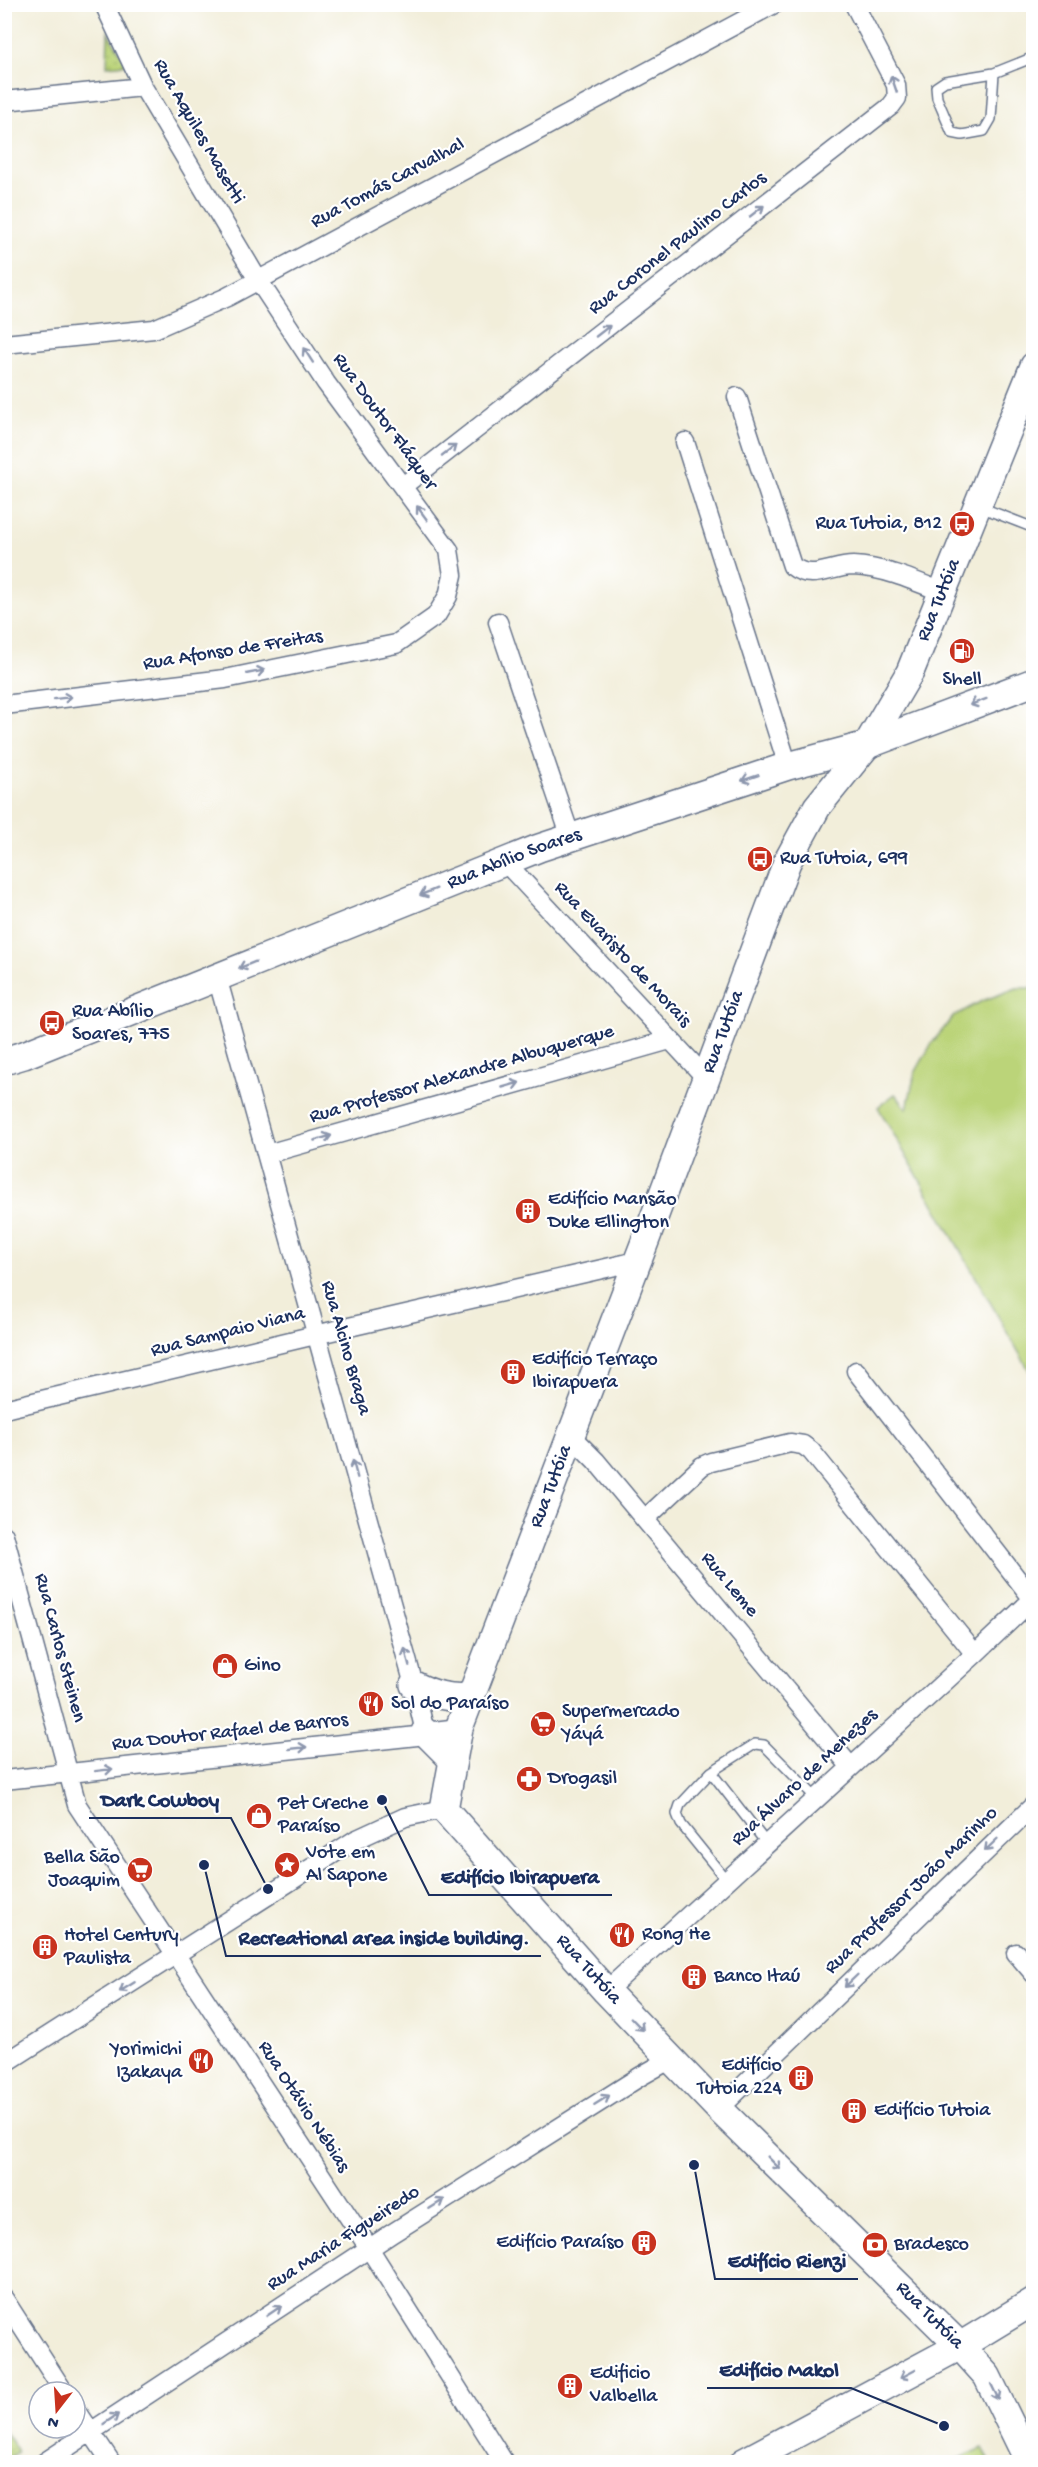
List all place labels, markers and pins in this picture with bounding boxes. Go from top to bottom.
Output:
bus stop icon: Rua Tutoia, 812 [947,509,977,539]
place label: Rua Tutoia, 812 [815,513,942,536]
fuel station icon: Shell [947,636,977,666]
place label: Shell [942,669,982,692]
bus stop icon: Rua Tutoia, 699 [745,844,775,874]
place label: Rua Tutoia, 699 [780,848,908,871]
place label: Rua Abílio Soares, 775 [72,1001,170,1047]
bus stop icon: Rua Abílio Soares, 775 [37,1008,67,1038]
place label: Edifício Mansão Duke Ellington [546,1189,677,1235]
building icon: Edifício Mansão Duke Ellington [513,1196,543,1226]
place label: Edifício Terraço Ibirapuera [532,1349,658,1395]
building icon: Edifício Terraço Ibirapuera [498,1357,528,1387]
shop icon: Gino [210,1651,240,1681]
place label: Gino [244,1655,281,1678]
restaurant icon: Sol do Paraíso [356,1689,386,1719]
place label: Sol do Paraíso [391,1693,509,1716]
place label: Supermercado Yáyá [560,1701,680,1747]
supermarket icon: Supermercado Yáyá [528,1709,558,1739]
pharmacy icon: Drogasil [514,1764,544,1794]
place label: Drogasil [546,1768,617,1791]
callout: Dark Cowboy [89,1779,231,1818]
place label: Pet Creche Paraíso [277,1793,369,1839]
shop icon: Pet Creche Paraíso [244,1801,274,1831]
place label: Vote em Al Sapone [305,1842,388,1888]
place label: Bella São Joaquim [43,1847,120,1893]
place icon: Vote em Al Sapone [272,1850,302,1880]
supermarket icon: Bella São Joaquim [125,1855,155,1885]
callout: Edifício Ibirapuera [429,1856,612,1895]
callout: Recreational area inside building. [226,1917,541,1956]
restaurant icon: Rong He [607,1920,637,1950]
place label: Rong He [642,1924,711,1947]
place label: Hotel Century Paulista [63,1925,179,1971]
building icon: Hotel Century Paulista [30,1932,60,1962]
building icon: Banco Itaú [679,1962,709,1992]
place label: Banco Itaú [713,1966,801,1989]
place label: Yorimichi Izakaya [109,2039,183,2085]
restaurant icon: Yorimichi Izakaya [186,2046,216,2076]
place label: Edifício Tutoia 224 [696,2055,783,2101]
building icon: Edifício Tutoia 224 [786,2063,816,2093]
building icon: Edifício Tutoia [839,2096,869,2126]
place label: Edifício Tutoia [874,2100,991,2123]
building icon: Edifício Paraíso [629,2228,659,2258]
bank icon: Bradesco [860,2230,890,2260]
place label: Edifício Paraíso [496,2232,624,2255]
place label: Bradesco [893,2234,969,2257]
callout: Edifício Rienzi [715,2240,858,2279]
callout: Edifício Makol [707,2349,851,2388]
place label: Edificio Valbella [589,2363,658,2409]
building icon: Edificio Valbella [555,2371,585,2401]

